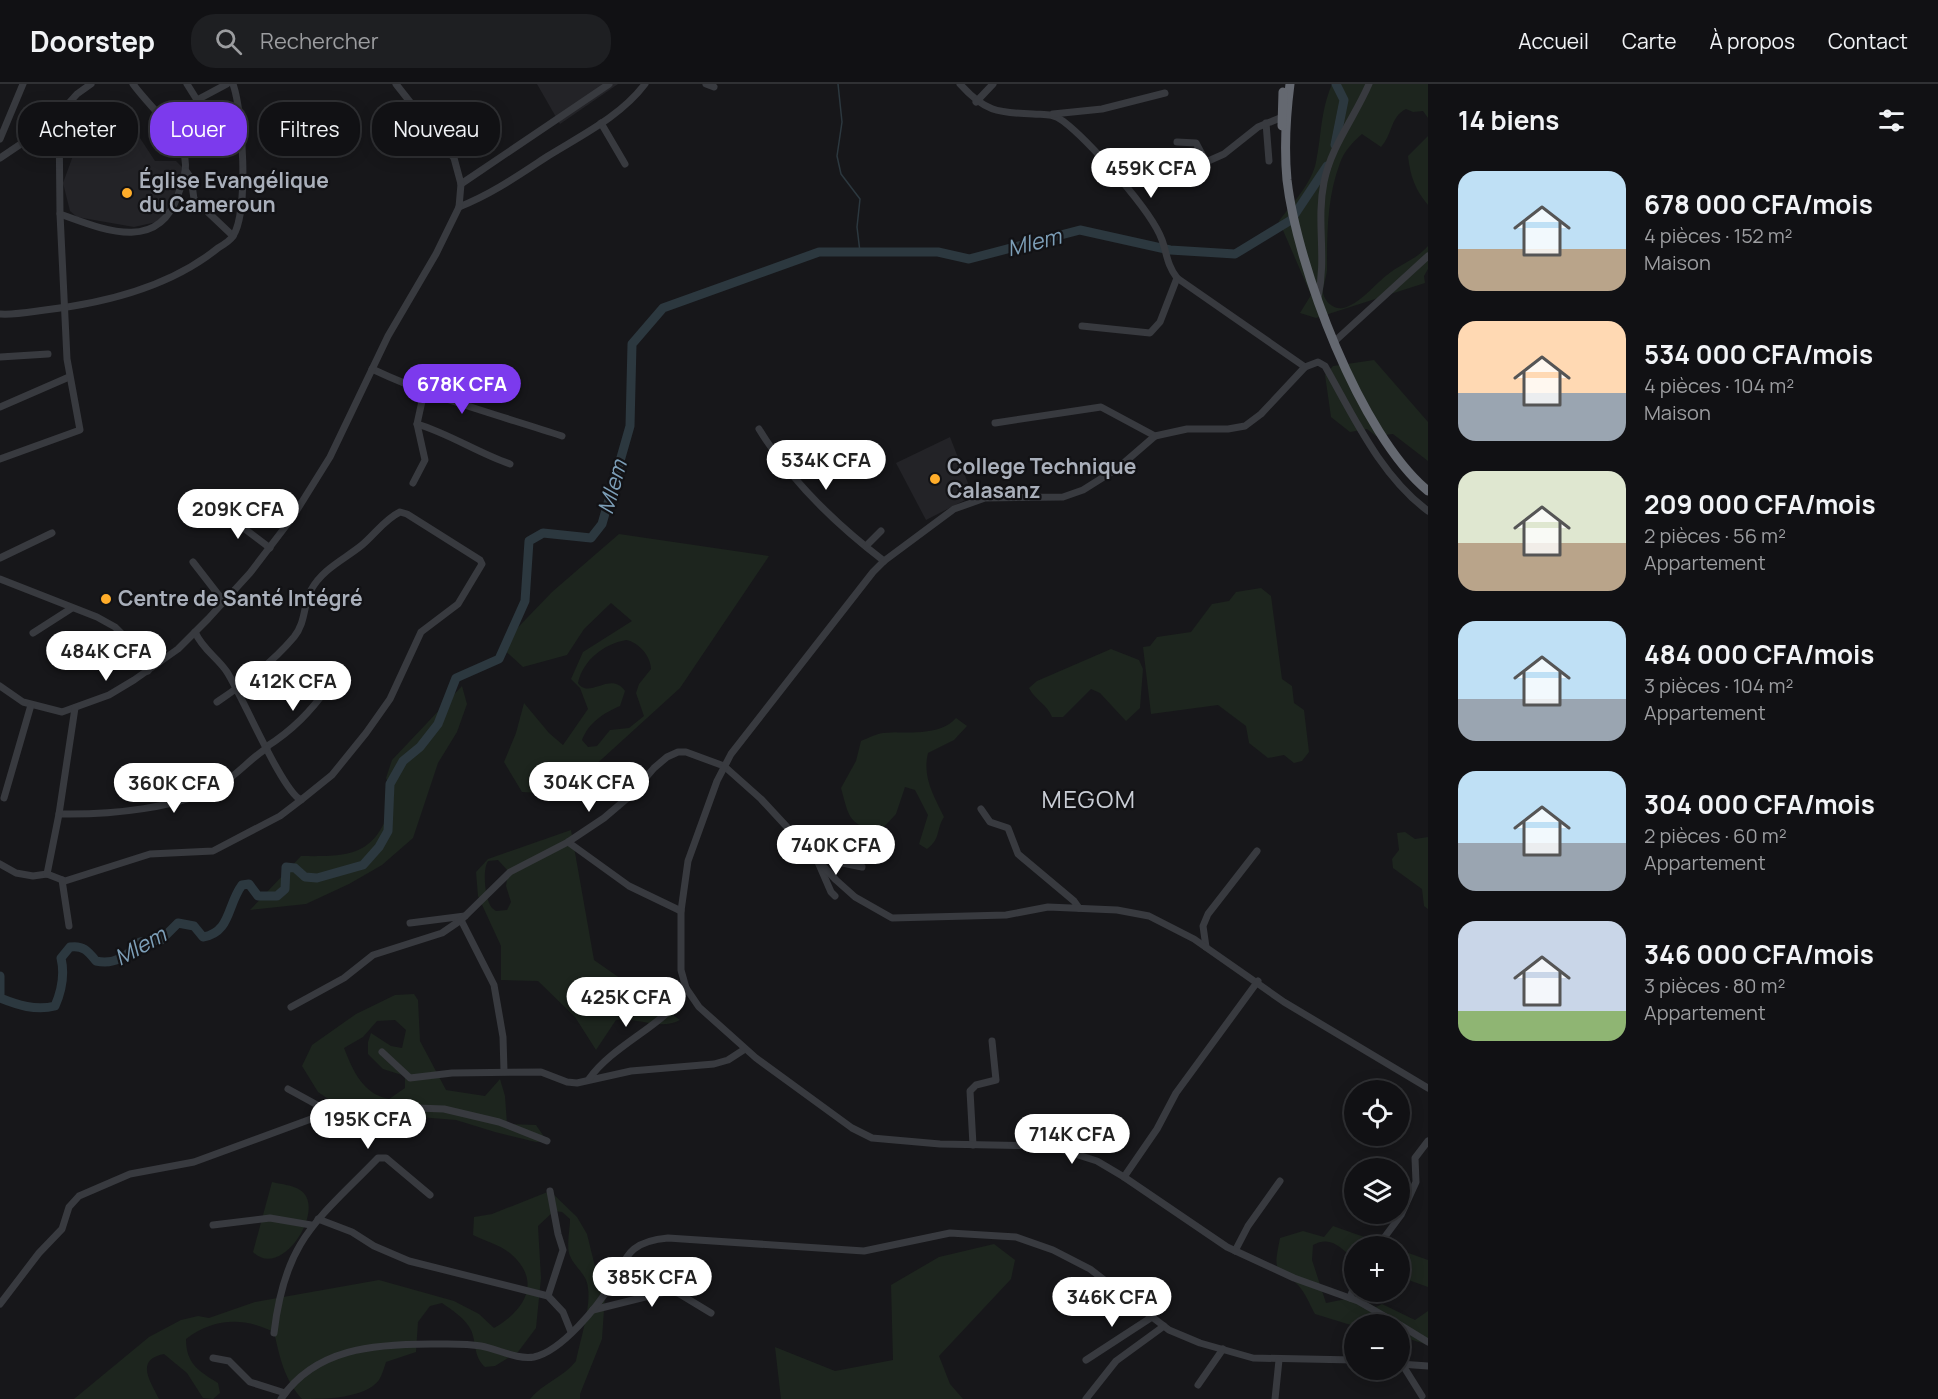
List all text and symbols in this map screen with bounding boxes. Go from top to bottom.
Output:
search box [191,14,611,68]
text: Doorstep [30,22,155,60]
icon: search [212,25,245,58]
text: Rechercher [260,26,379,56]
text: Accueil [1518,27,1589,55]
text: Carte [1622,27,1676,55]
text: À propos [1709,27,1795,55]
text: Contact [1828,27,1908,55]
chip: Acheter [18,102,138,156]
chip: Louer [150,102,247,156]
chip: Filtres [259,102,360,156]
chip: Nouveau [372,102,500,156]
text: 14 biens [1458,102,1559,138]
icon: filters [1875,104,1908,137]
pin: 459K CFA [1089,148,1213,199]
text: 459K CFA [1105,154,1197,181]
place label: Église Evangélique du Cameroun [139,166,329,218]
marker: Église Evangélique du Cameroun [120,186,134,200]
text: 678 000 CFA/mois [1644,186,1873,222]
icon: home [1506,195,1578,267]
water label: Mlem [1004,220,1066,263]
text: 4 pièces · 152 m² [1644,222,1793,249]
text: Maison [1644,249,1711,276]
text: 534 000 CFA/mois [1644,336,1873,372]
icon: home [1506,345,1578,417]
pin: 678K CFA [400,364,524,415]
text: 678K CFA [417,370,507,397]
text: 4 pièces · 104 m² [1644,372,1794,399]
text: Maison [1644,399,1711,426]
pin: 534K CFA [764,440,888,491]
text: 534K CFA [781,446,871,473]
place label: College Technique Calasanz [947,452,1136,504]
water label: Mlem [590,455,634,517]
marker: College Technique Calasanz [928,472,942,486]
text: 209 000 CFA/mois [1644,486,1876,522]
pin: 209K CFA [176,489,300,540]
text: 209K CFA [192,495,284,522]
icon: home [1506,495,1578,567]
text: 2 pièces · 56 m² [1644,522,1786,549]
text: Appartement [1644,549,1766,576]
place label: Centre de Santé Intégré [118,584,363,612]
marker: Centre de Santé Intégré [99,592,113,606]
pin: 484K CFA [44,631,168,682]
text: 484 000 CFA/mois [1644,636,1874,672]
text: 484K CFA [60,637,152,664]
icon: home [1506,645,1578,717]
pin: 412K CFA [231,661,355,712]
text: 412K CFA [249,667,337,694]
text: 3 pièces · 104 m² [1644,672,1794,699]
text: Appartement [1644,699,1766,726]
pin: 304K CFA [527,762,651,813]
pin: 360K CFA [112,763,236,814]
text: 304K CFA [543,768,635,795]
text: 360K CFA [128,769,220,796]
district label: MEGOM [1041,782,1137,815]
text: 304 000 CFA/mois [1644,786,1875,822]
icon: home [1506,795,1578,867]
text: 2 pièces · 60 m² [1644,822,1787,849]
pin: 740K CFA [774,825,898,876]
text: 740K CFA [791,831,881,858]
text: Appartement [1644,849,1766,876]
water label: Mlem [109,919,172,972]
text: 346 000 CFA/mois [1644,936,1874,972]
icon: home [1506,945,1578,1017]
text: 3 pièces · 80 m² [1644,972,1786,999]
pin: 425K CFA [564,977,688,1028]
text: 425K CFA [581,983,671,1010]
text: Appartement [1644,999,1766,1026]
map controls [1344,1080,1410,1380]
button: locate [1344,1080,1410,1146]
pin: 195K CFA [306,1099,430,1150]
text: 195K CFA [324,1105,412,1132]
pin: 714K CFA [1010,1114,1134,1165]
text: 714K CFA [1029,1120,1115,1147]
button: layers [1344,1158,1410,1224]
button: + [1344,1236,1410,1302]
pin: 385K CFA [590,1257,714,1308]
text: 385K CFA [607,1263,697,1290]
pin: 346K CFA [1050,1277,1174,1328]
text: 346K CFA [1066,1283,1158,1310]
button: − [1344,1314,1410,1380]

